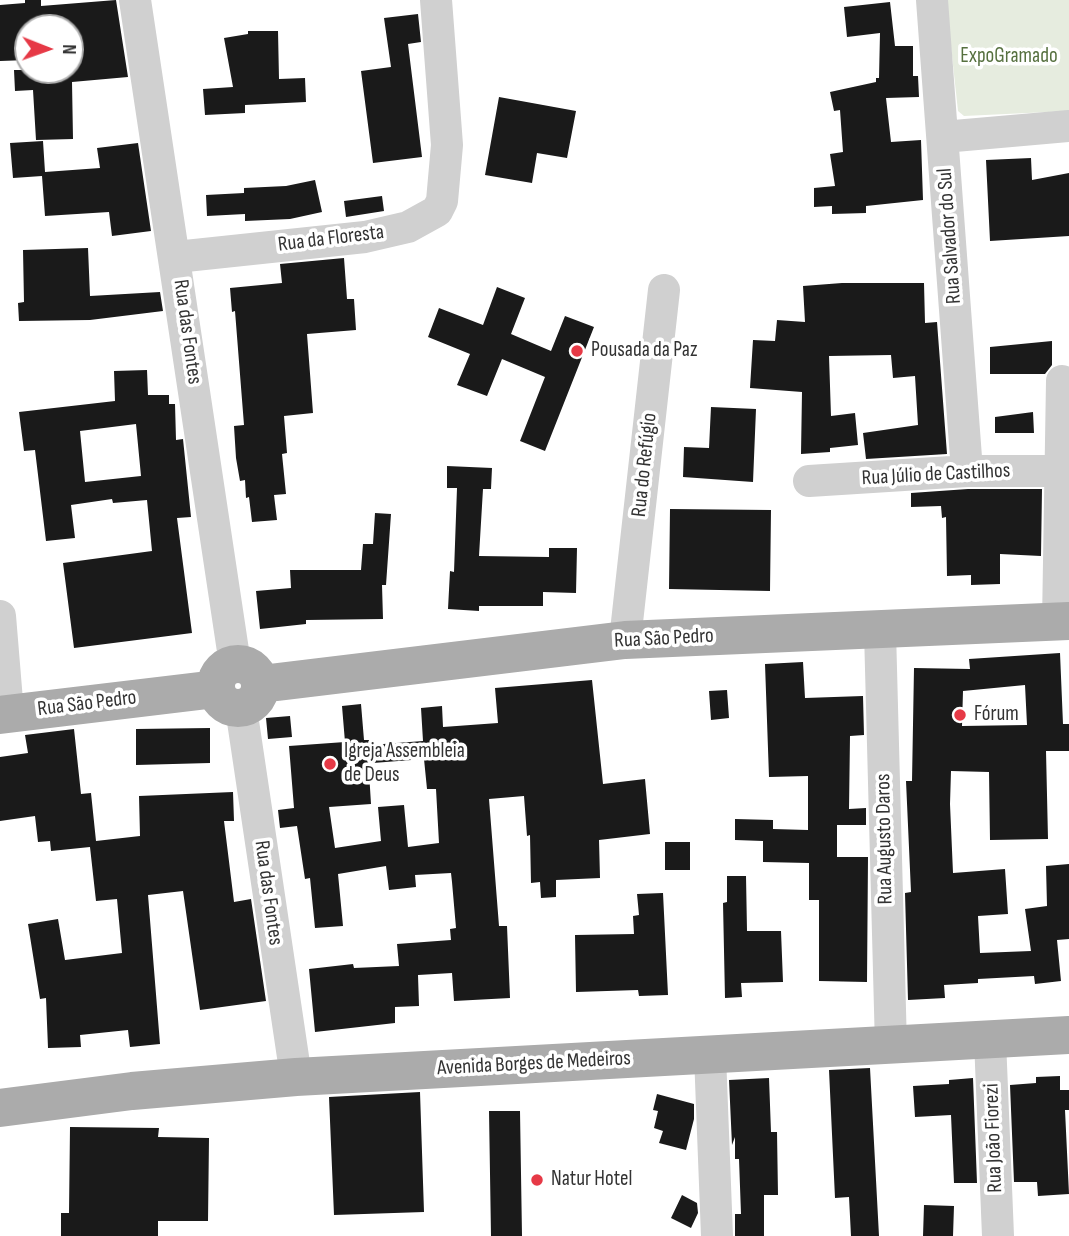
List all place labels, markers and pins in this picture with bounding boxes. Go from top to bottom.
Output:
place label: Pousada da Paz [591,338,697,364]
marker: Pousada da Paz [569,343,585,359]
place label: Fórum [974,702,1019,728]
marker: Fórum [952,707,968,723]
place label: Igreja Assembleia de Deus [344,739,465,789]
marker: Igreja Assembleia de Deus [322,756,338,772]
place label: Natur Hotel [551,1167,632,1193]
marker: Natur Hotel [529,1172,545,1188]

